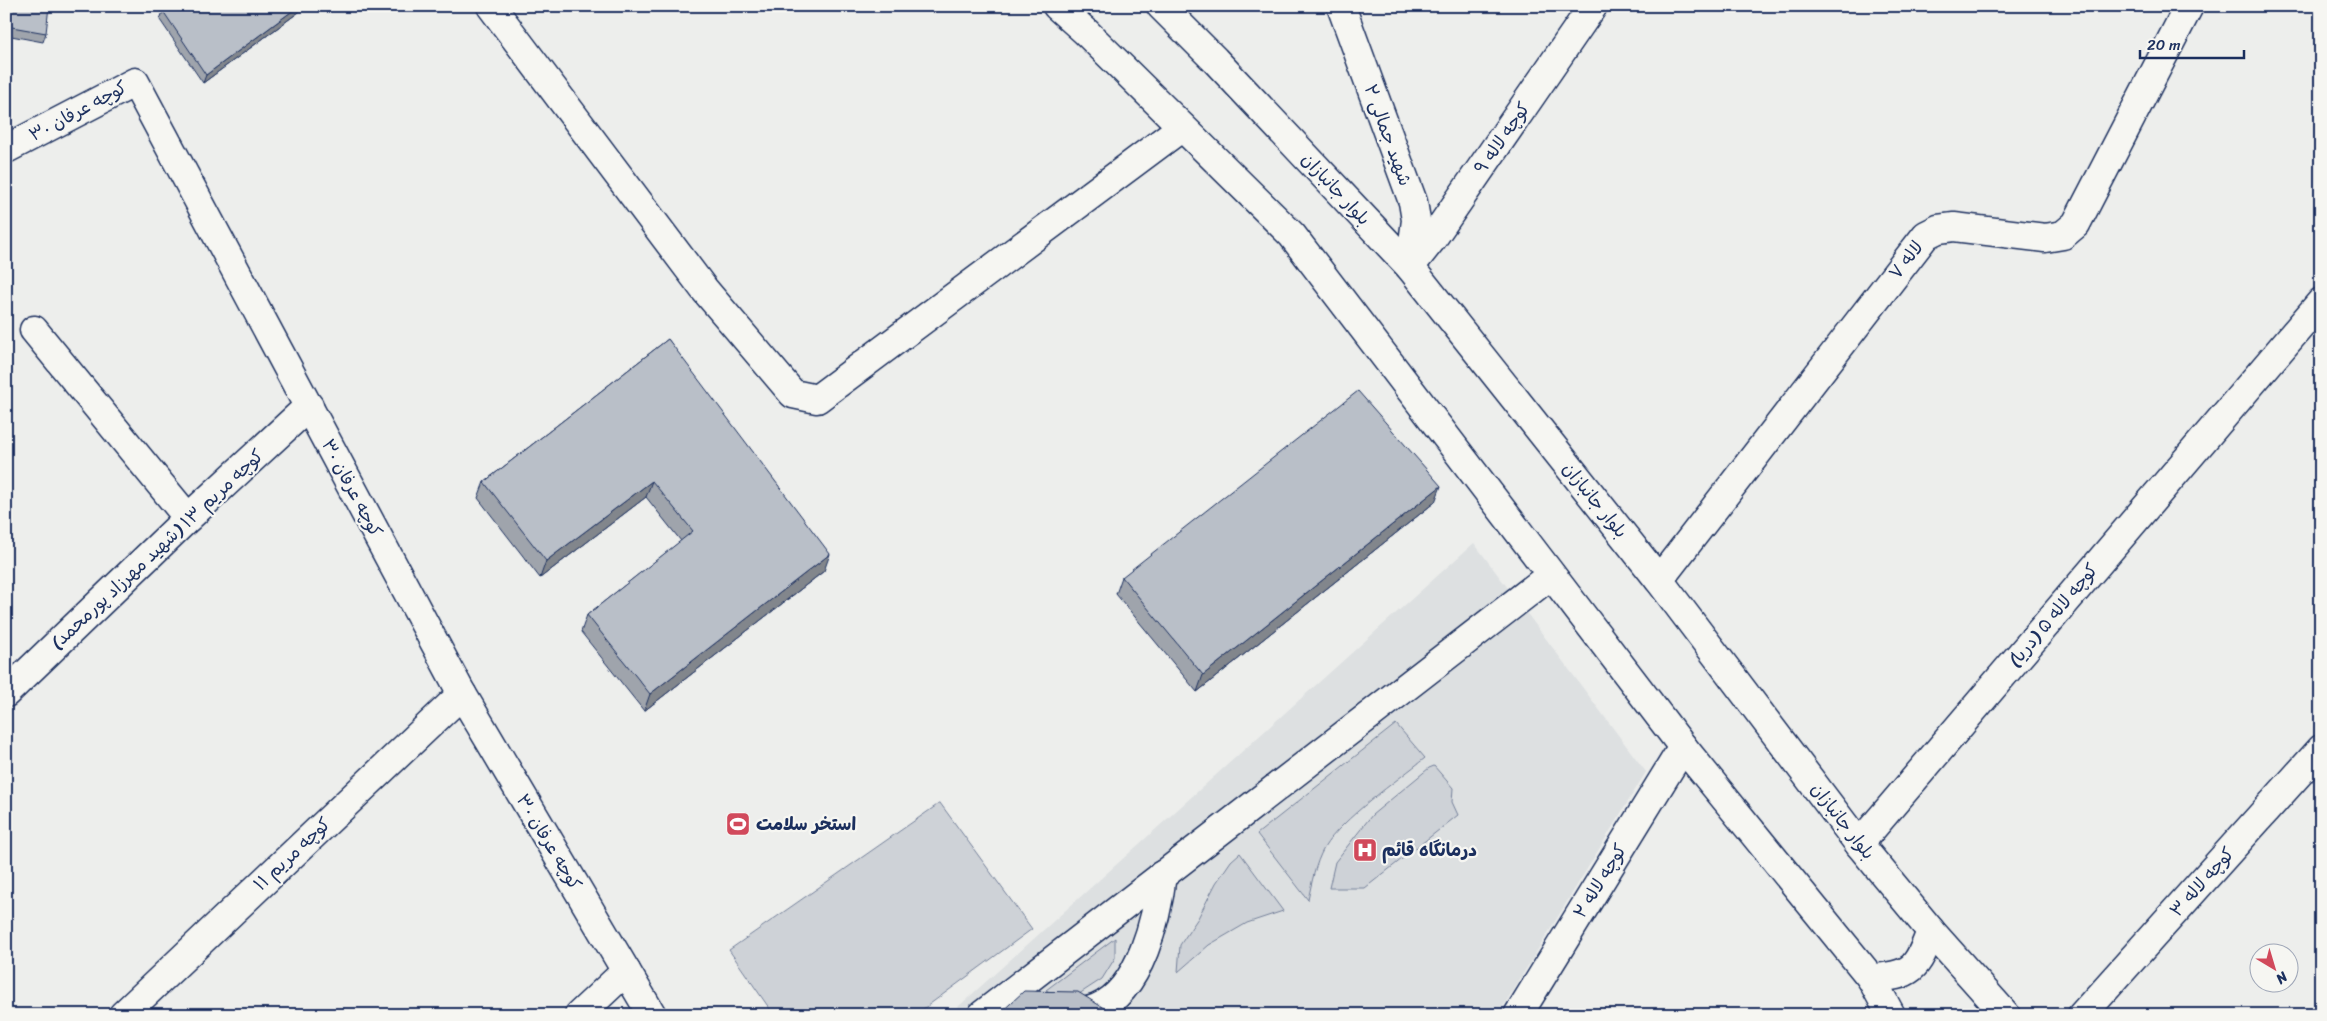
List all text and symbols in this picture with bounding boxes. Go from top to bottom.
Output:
scale bar [2140,28,2243,60]
text: 20 m [2147,32,2181,58]
street label: کوچه عرفان ۳۰ [23,71,133,150]
street label: شهید جمالی ۲ [1355,80,1421,190]
street label: کوچه لاله ۹ [1465,95,1539,181]
street label: بلوار جانبازان [1293,145,1379,233]
street label: لاله ۷ [1880,233,1932,287]
street label: کوچه عرفان ۳۰ [313,433,392,543]
street label: کوچه مریم ۱۳ (شهید مهرزاد پورمحمد) [43,441,272,657]
street label: بلوار جانبازان [1554,455,1636,545]
street label: کوچه لاله ۵ (دریا) [2000,555,2107,674]
street label: بلوار جانبازان [1802,775,1884,867]
street label: کوچه عرفان ۳۰ [508,788,591,897]
place label: استخر سلامت [756,808,856,840]
street label: کوچه مریم ۱۱ [246,809,339,899]
sports icon: استخر سلامت [725,811,751,837]
place label: درمانگاه قائم [1382,834,1477,866]
hospital icon: درمانگاه قائم [1352,837,1378,863]
street label: کوچه لاله ۲ [1564,837,1636,925]
street label: کوچه لاله ۳ [2161,839,2243,925]
north arrow [2250,944,2300,994]
text: N [2270,964,2294,991]

